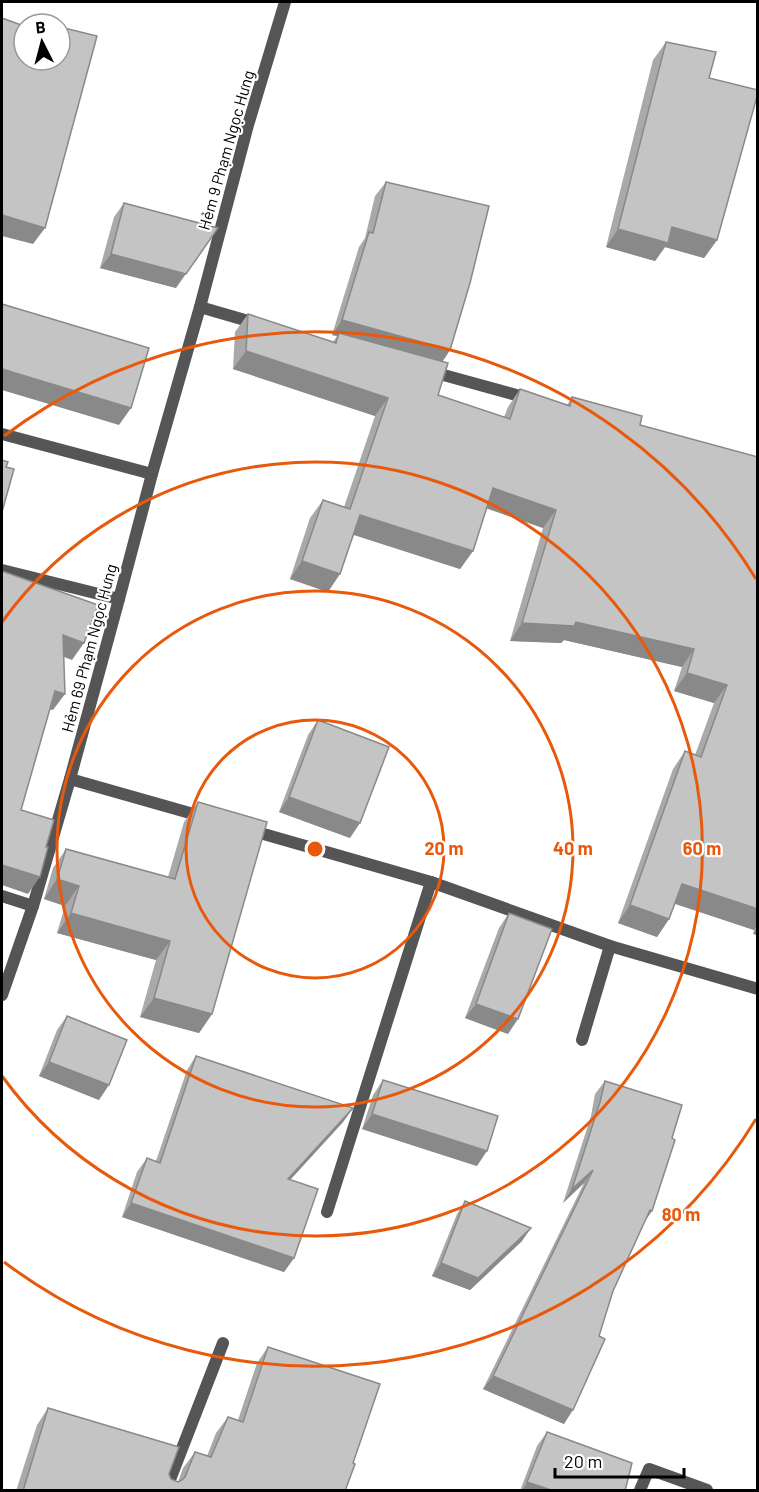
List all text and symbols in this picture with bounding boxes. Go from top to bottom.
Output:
north arrow [12,12,72,72]
text: B [34,17,46,37]
street label: Hẻm 9 Phạm Ngọc Hưng [194,68,257,232]
street label: Hẻm 69 Phạm Ngọc Hưng [57,562,120,734]
text: 20 m [425,837,463,859]
text: 40 m [553,837,593,859]
text: 60 m [683,837,721,859]
centre of rings [305,839,325,859]
text: 80 m [662,1203,700,1225]
scale bar [555,1441,684,1479]
text: 20 m [564,1450,602,1472]

